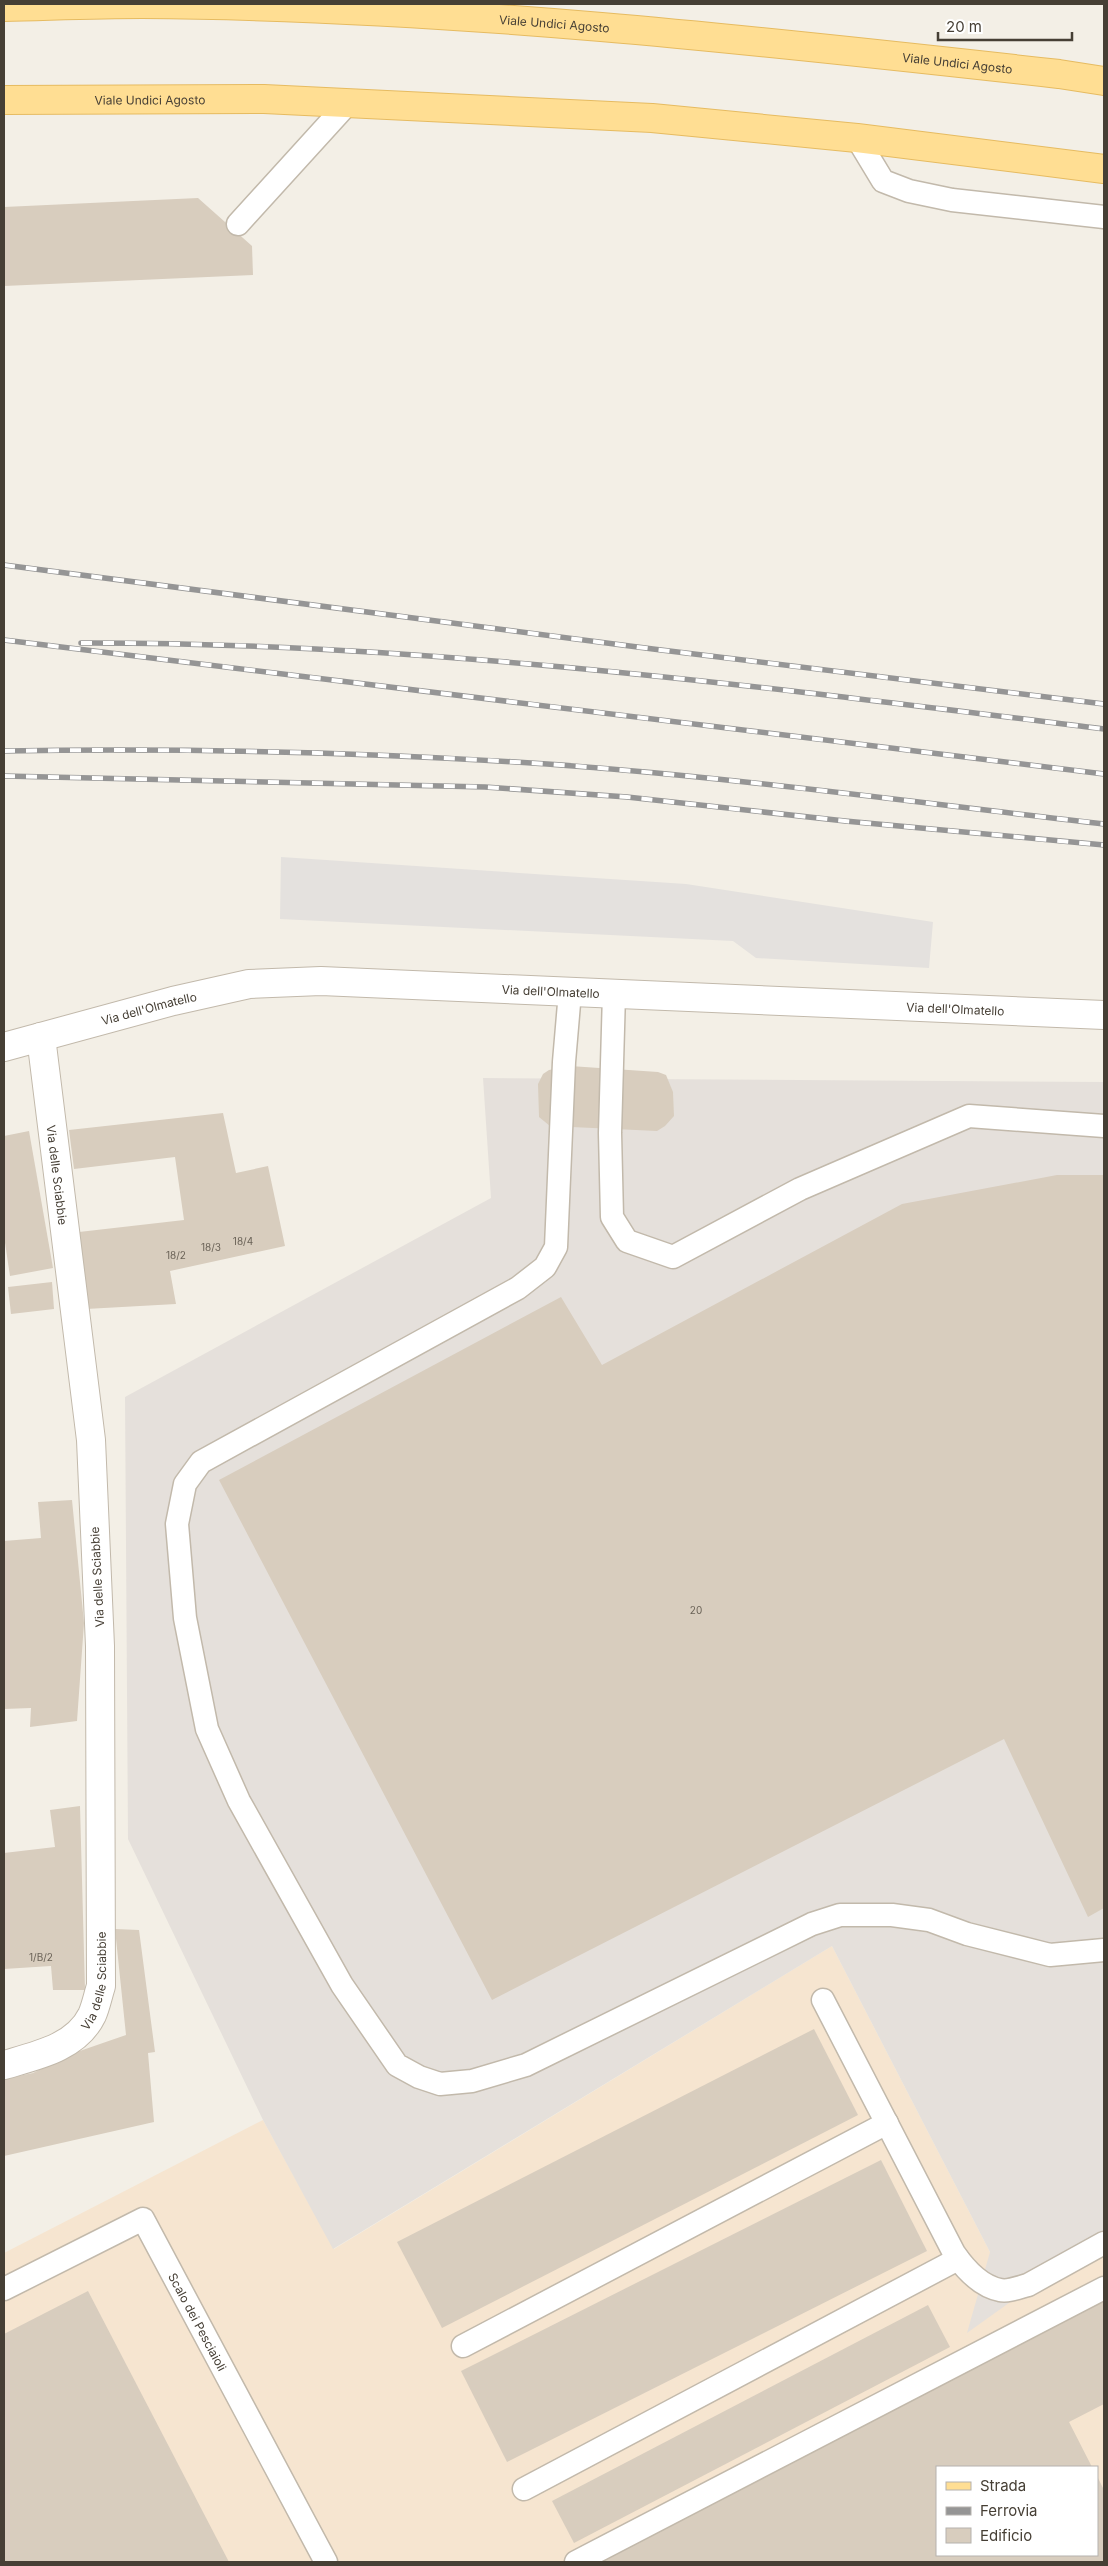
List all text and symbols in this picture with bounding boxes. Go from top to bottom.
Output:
scale bar [938,10,1072,42]
street label: Viale Undici Agosto [499,11,610,35]
text: 20 m [946,17,982,36]
street label: Viale Undici Agosto [902,49,1013,76]
street label: Viale Undici Agosto [95,92,205,107]
street label: Via dell'Olmatello [501,981,600,1001]
street label: Via dell'Olmatello [99,988,198,1028]
street label: Via dell'Olmatello [906,999,1005,1018]
street label: Via delle Sciabbie [43,1124,71,1226]
house number: 18/4 [233,1235,253,1247]
house number: 18/3 [201,1241,221,1253]
house number: 18/2 [166,1249,186,1261]
street label: Via delle Sciabbie [87,1526,107,1628]
house number: 20 [690,1604,702,1616]
street label: Via delle Sciabbie [77,1931,109,2033]
house number: 1/B/2 [29,1951,53,1963]
street label: Scalo dei Pesciaioli [166,2270,230,2373]
legend [936,2466,1098,2556]
text: Strada [980,2476,1026,2495]
text: Ferrovia [980,2501,1037,2520]
text: Edificio [980,2526,1032,2545]

